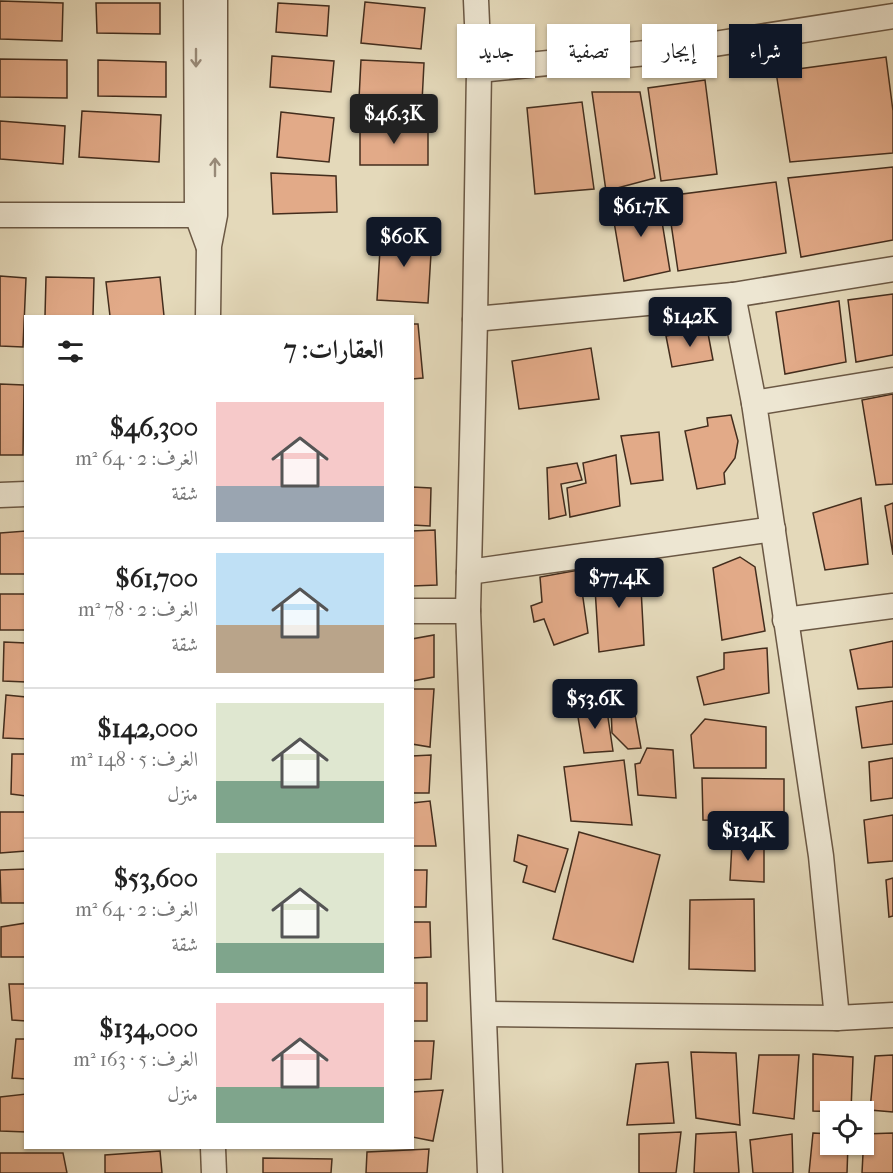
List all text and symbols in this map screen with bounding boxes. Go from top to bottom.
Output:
chip: جديد [457,24,535,78]
chip: تصفية [547,24,630,78]
chip: إيجار [642,24,717,78]
chip: شراء [729,24,802,78]
one-way arrow [190,48,202,68]
pin: $46.3K [345,94,443,145]
text: $46.3K [364,102,424,125]
one-way arrow [209,158,221,178]
pin: $61.7K [592,187,690,238]
text: $61.7K [613,195,669,218]
pin: $60K [368,217,440,268]
text: $60K [380,225,428,248]
pin: $142K [648,297,732,348]
text: $142K [663,305,717,328]
text: العقارات: 7 [284,334,384,365]
icon: filters [54,335,87,368]
text: $46,300 [110,412,198,443]
icon: home [264,426,336,498]
text: الغرف: 2 · 64 m² [75,447,198,470]
text: شقة [172,482,198,505]
pin: $77.4K [570,558,668,609]
text: $61,700 [115,563,198,594]
text: $77.4K [589,566,649,589]
icon: home [264,577,336,649]
text: الغرف: 2 · 78 m² [78,598,198,621]
text: شقة [172,633,198,656]
pin: $53.6K [546,679,644,730]
text: $53.6K [566,687,624,710]
text: $142,000 [97,713,198,744]
icon: home [264,727,336,799]
text: الغرف: 5 · 148 m² [70,748,198,771]
text: منزل [167,783,198,806]
pin: $134K [706,811,790,862]
text: $134K [722,819,774,842]
text: $53,600 [114,863,198,894]
icon: home [264,877,336,949]
text: الغرف: 2 · 64 m² [75,898,198,921]
text: شقة [172,933,198,956]
text: $134,000 [99,1013,198,1044]
icon: home [264,1027,336,1099]
text: الغرف: 5 · 163 m² [73,1048,198,1071]
text: منزل [167,1083,198,1106]
map controls [820,1101,874,1155]
button: locate [820,1101,874,1155]

